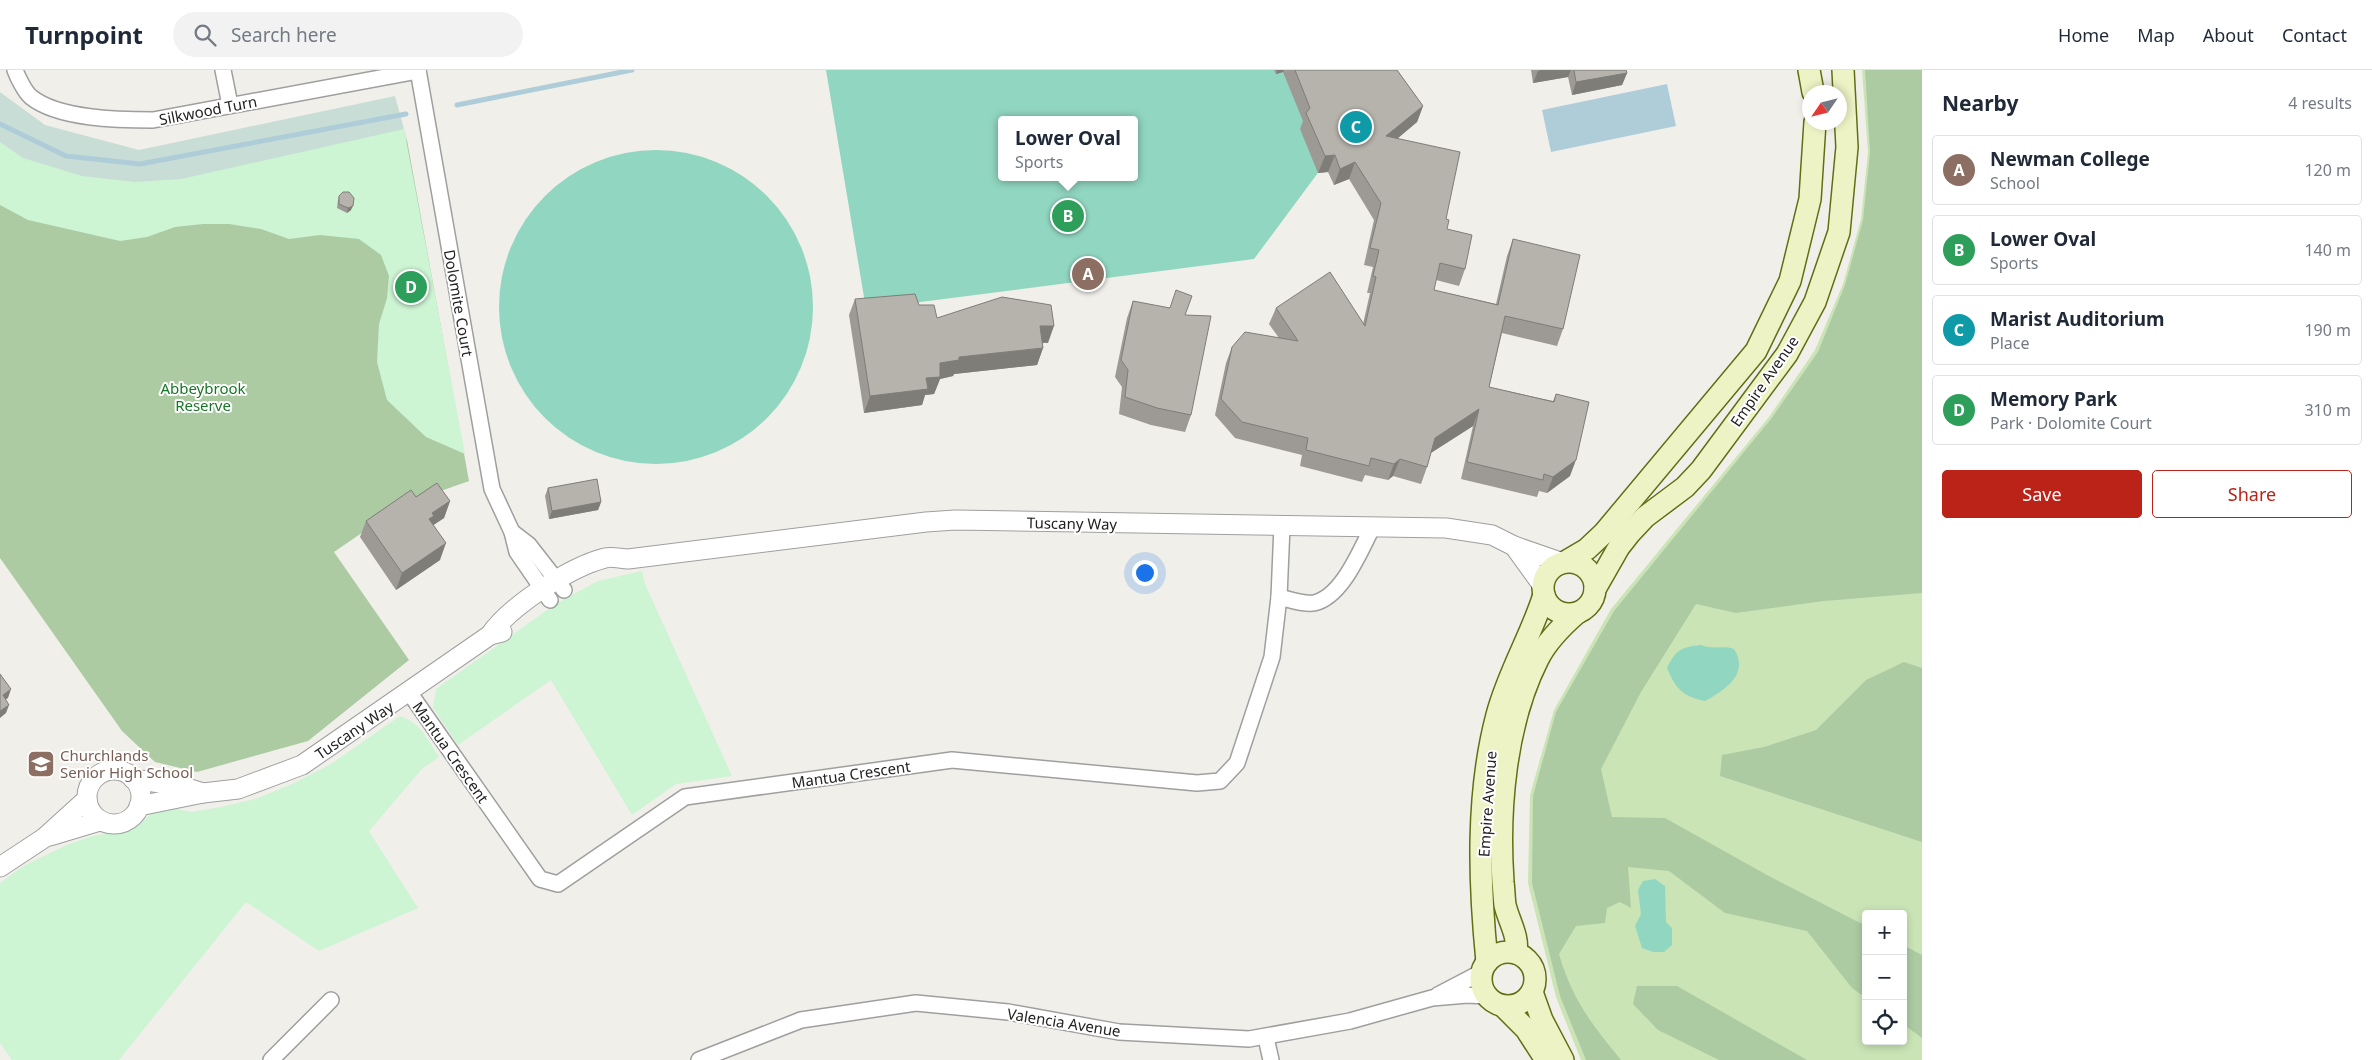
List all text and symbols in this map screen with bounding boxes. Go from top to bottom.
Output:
search box [173,12,523,57]
text: Turnpoint [25,18,143,51]
icon: search [191,21,219,49]
text: Search here [231,22,337,48]
text: Home [2058,23,2109,47]
text: Map [2137,23,2175,47]
text: About [2203,23,2254,47]
text: Contact [2282,23,2347,47]
north arrow [1802,85,1847,130]
text: Nearby [1942,89,2018,117]
street label: Silkwood Turn [157,91,259,129]
text: 4 results [2288,92,2352,114]
pin: C [1340,108,1372,146]
popup [998,116,1138,181]
text: Lower Oval [1015,125,1121,151]
text: Newman College [1990,146,2150,172]
text: Sports [1015,151,1063,173]
text: A [1953,159,1965,181]
text: 120 m [2304,159,2351,181]
text: School [1990,172,2040,194]
pin: B [1052,197,1084,235]
text: Lower Oval [1990,226,2096,252]
text: B [1954,239,1964,261]
text: 140 m [2304,239,2351,261]
street label: Dolomite Court [440,248,478,359]
text: Sports [1990,252,2038,274]
pin: A [1072,255,1104,293]
pin: D [395,268,427,306]
text: Marist Auditorium [1990,306,2165,332]
text: C [1954,319,1964,341]
text: 190 m [2304,319,2351,341]
street label: Empire Avenue [1725,332,1803,430]
text: Place [1990,332,2030,354]
park label: Abbeybrook Reserve [160,378,246,415]
text: Memory Park [1990,386,2117,412]
text: D [1953,399,1965,421]
text: 310 m [2304,399,2351,421]
text: Park · Dolomite Court [1990,412,2152,434]
button: Save [1942,470,2142,518]
button: Share [2152,470,2352,518]
street label: Tuscany Way [1027,512,1118,534]
your location [1132,560,1158,586]
street label: Tuscany Way [311,696,397,764]
street label: Mantua Crescent [408,697,494,807]
place label: Churchlands Senior High School [60,745,193,782]
school or university icon: Churchlands Senior High School [26,749,56,779]
street label: Empire Avenue [1473,750,1501,858]
street label: Mantua Crescent [790,756,912,792]
map controls [1862,910,1907,1045]
button: + [1862,910,1907,955]
button: − [1862,955,1907,1000]
button: locate [1862,1000,1907,1045]
street label: Valencia Avenue [1006,1003,1122,1041]

